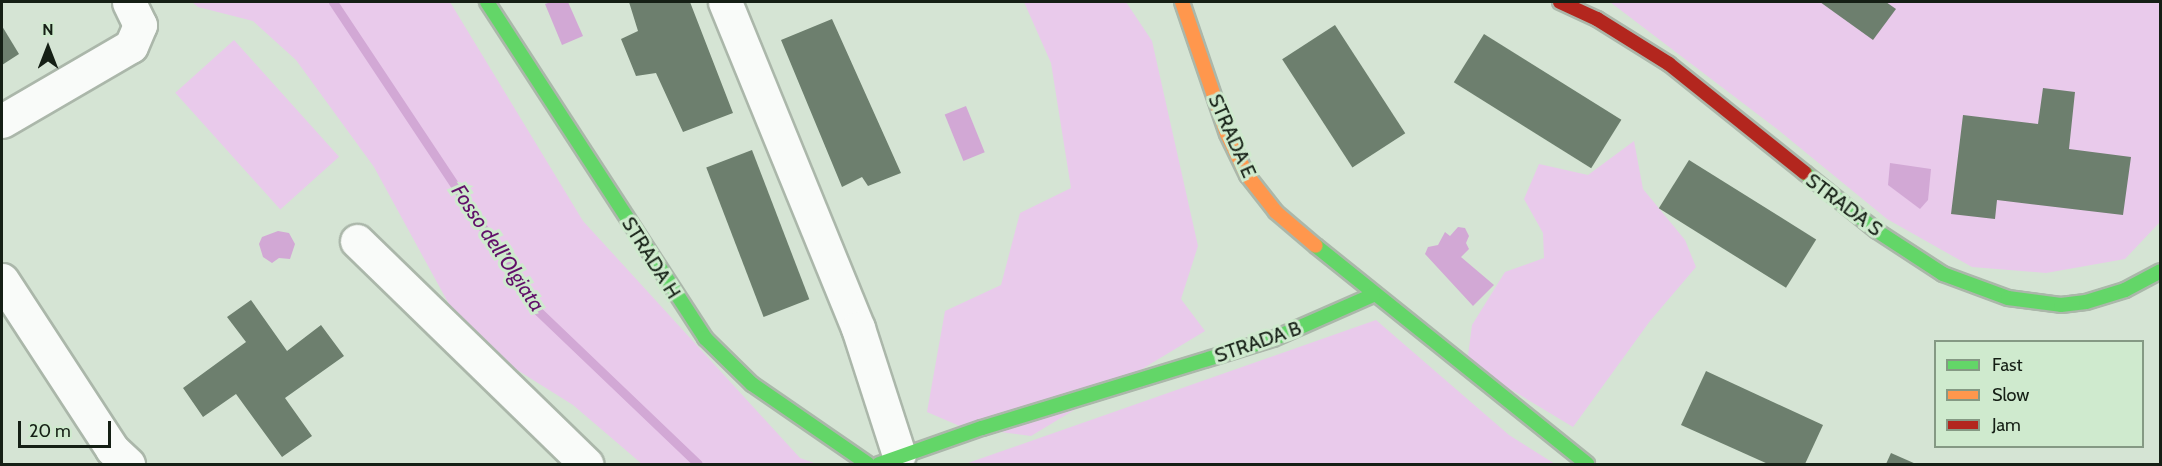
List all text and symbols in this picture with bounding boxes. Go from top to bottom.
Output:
north arrow [18,18,78,78]
text: N [42,20,54,39]
street label: STRADA E [1203,91,1261,181]
street label: STRADA S [1801,168,1887,242]
water label: Fosso dell’Olgiata [446,180,550,316]
street label: STRADA H [616,213,686,303]
street label: STRADA B [1212,316,1304,368]
legend [1934,340,2144,448]
text: Fast [1992,354,2023,376]
text: Slow [1992,384,2029,406]
scale bar [21,409,114,447]
text: Jam [1992,414,2021,436]
text: 20 m [29,420,71,442]

